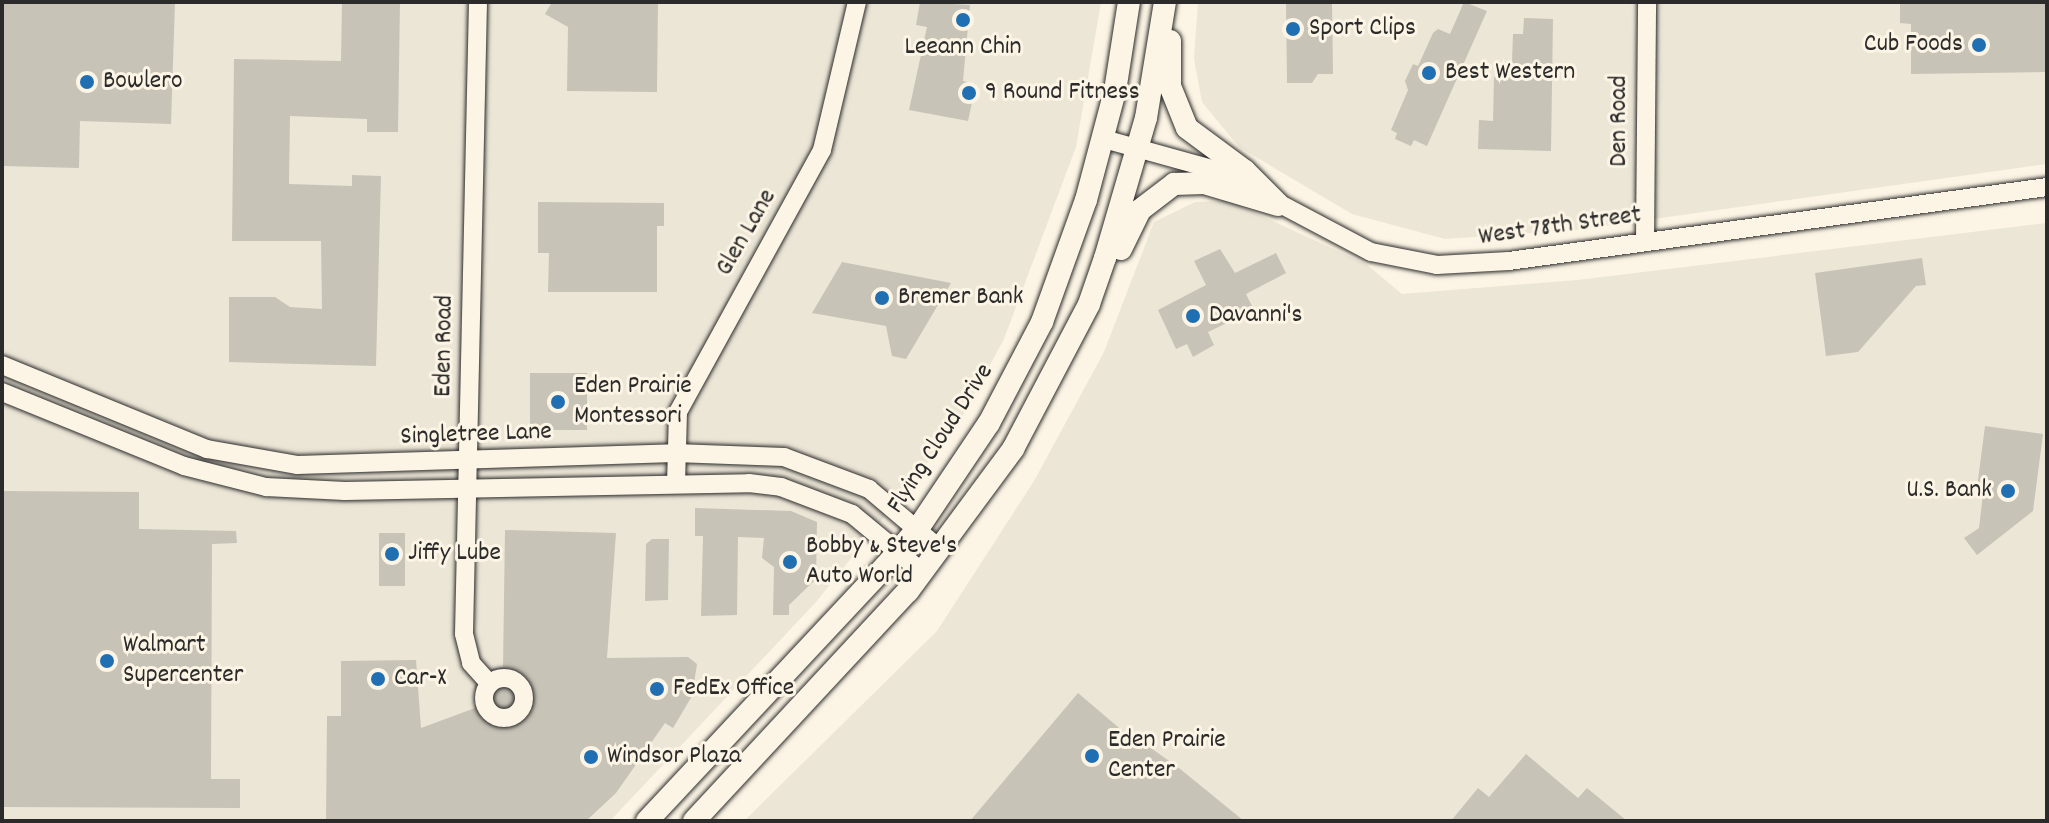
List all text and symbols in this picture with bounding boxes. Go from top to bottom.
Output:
marker: Leeann Chin [954,11,972,29]
place label: Sport Clips [1309,13,1416,45]
marker: Sport Clips [1284,20,1302,38]
place label: Cub Foods [1864,29,1963,61]
place label: Leeann Chin [904,32,1022,64]
marker: Cub Foods [1970,36,1988,54]
place label: Best Western [1445,57,1575,89]
marker: Best Western [1420,64,1438,82]
place label: Bowlero [103,66,182,98]
marker: Bowlero [78,73,96,91]
street label: Den Road [1604,75,1636,167]
place label: 9 Round Fitness [985,77,1140,109]
marker: 9 Round Fitness [960,84,978,102]
street label: Glen Lane [710,184,784,282]
street label: West 78th Street [1477,200,1643,254]
place label: Bremer Bank [898,282,1024,314]
marker: Bremer Bank [873,289,891,307]
street label: Eden Road [429,295,461,397]
place label: Davanni's [1209,300,1302,332]
marker: Davanni's [1184,307,1202,325]
street label: Flying Cloud Drive [881,358,1001,520]
place label: Eden Prairie Montessori [574,371,692,432]
marker: Eden Prairie Montessori [549,393,567,411]
street label: Singletree Lane [400,417,552,453]
place label: U.S. Bank [1906,475,1992,507]
marker: U.S. Bank [1999,482,2017,500]
place label: Bobby & Steve's Auto World [806,531,957,592]
place label: Jiffy Lube [408,538,501,570]
marker: Jiffy Lube [383,545,401,563]
marker: Bobby & Steve's Auto World [781,553,799,571]
place label: Walmart Supercenter [123,630,243,692]
marker: Walmart Supercenter [98,652,116,670]
place label: Car-X [394,663,447,695]
marker: Car-X [369,670,387,688]
place label: FedEx Office [673,673,794,705]
marker: FedEx Office [648,680,666,698]
place label: Eden Prairie Center [1108,725,1226,786]
place label: Windsor Plaza [607,741,741,773]
marker: Eden Prairie Center [1083,747,1101,765]
marker: Windsor Plaza [582,748,600,766]

